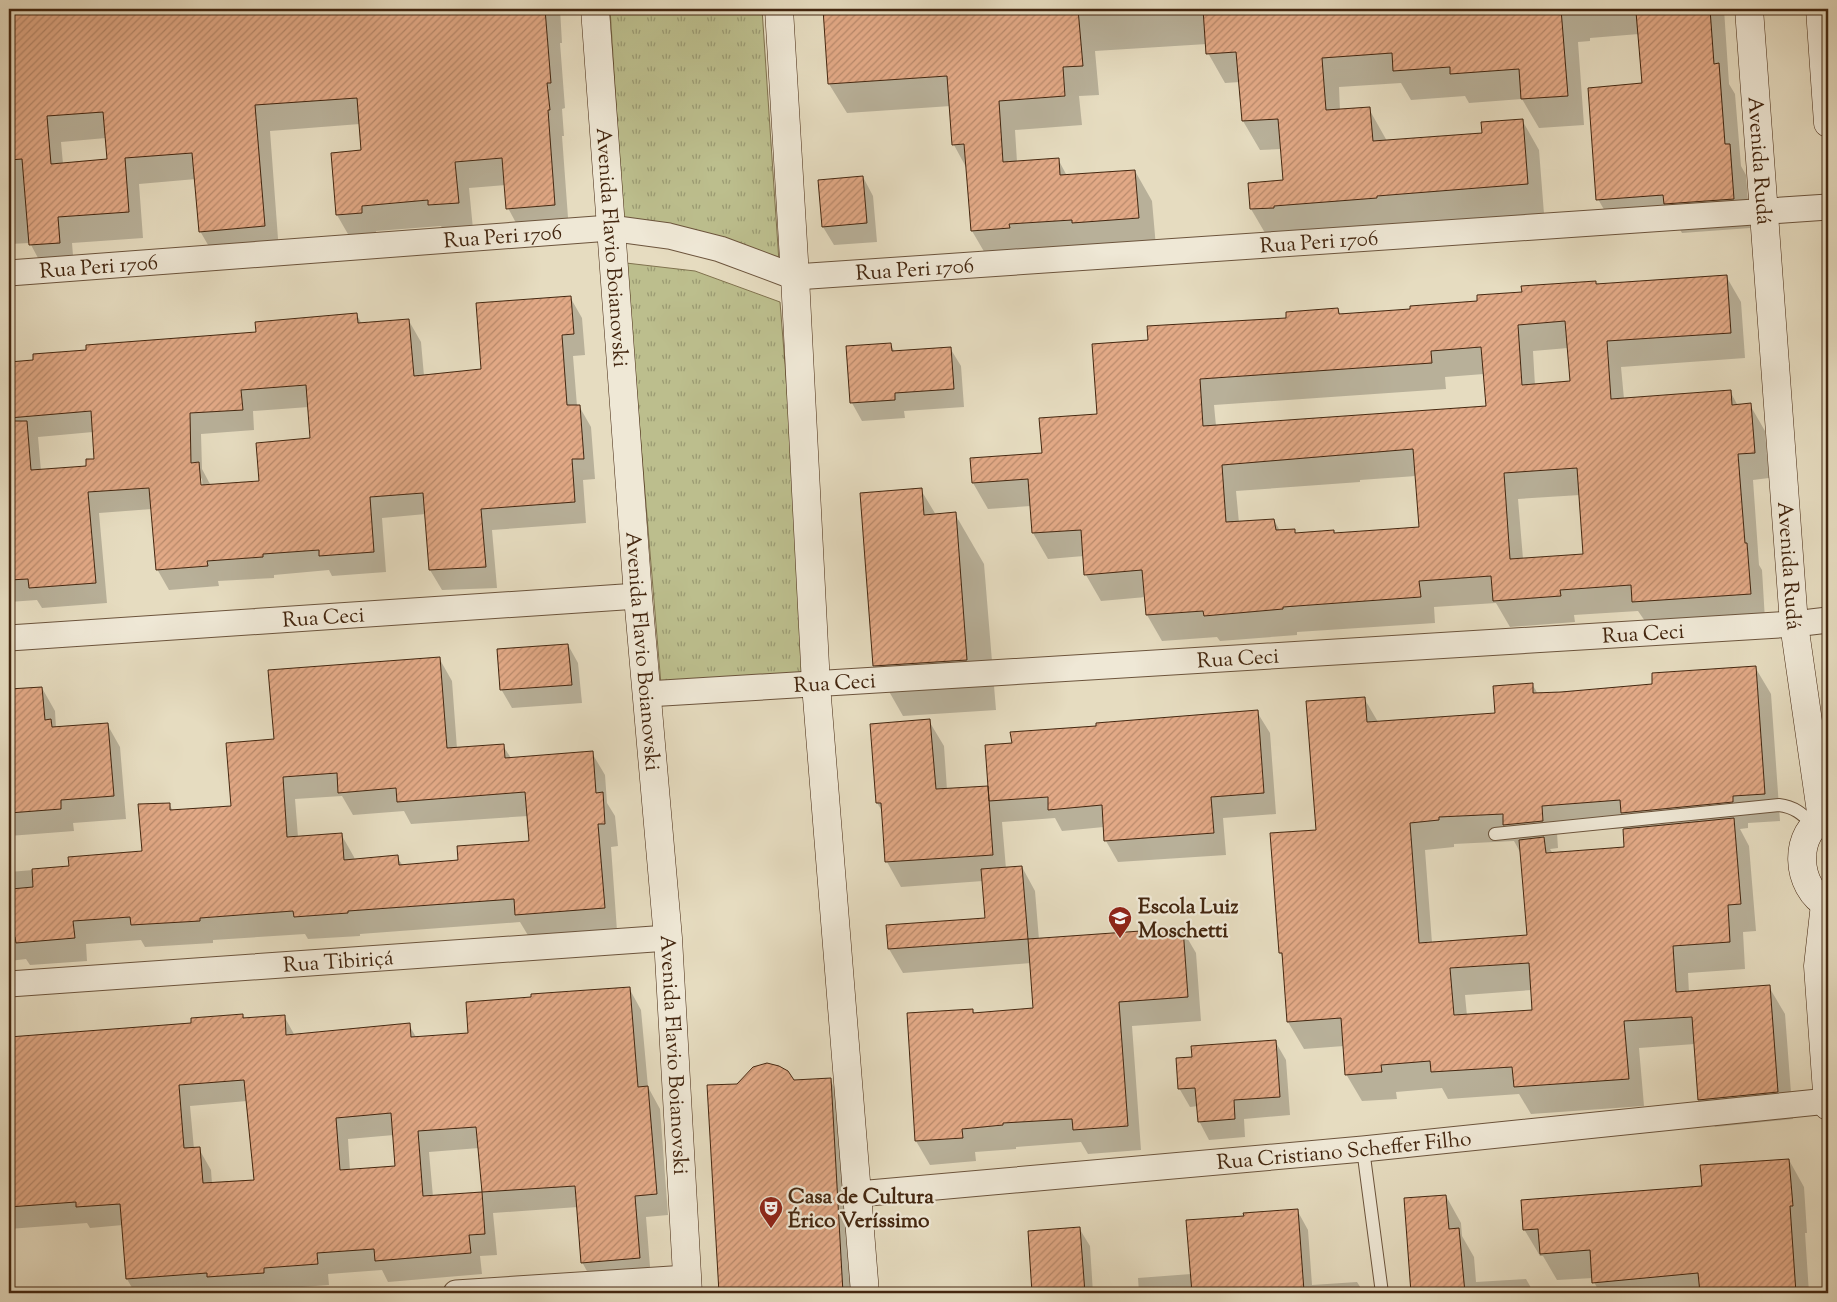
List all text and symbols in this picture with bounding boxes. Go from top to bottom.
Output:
street label: Avenida Rudá [1738,96,1778,226]
street label: Avenida Flavio Boianovski [587,127,634,368]
street label: Rua Peri 1706 [442,219,563,257]
street label: Rua Peri 1706 [1259,225,1379,262]
street label: Rua Peri 1706 [39,249,159,288]
street label: Rua Peri 1706 [855,252,975,290]
street label: Avenida Rudá [1768,500,1808,632]
street label: Avenida Flavio Boianovski [616,531,666,772]
street label: Rua Ceci [281,601,366,637]
street label: Rua Ceci [1601,618,1685,653]
street label: Rua Ceci [1196,642,1280,677]
street label: Rua Ceci [793,667,877,702]
place label: Escola Luiz Moschetti [1138,893,1239,947]
school or university icon: Escola Luiz Moschetti [1107,905,1133,939]
street label: Avenida Flavio Boianovski [651,934,694,1176]
street label: Rua Tibiriçá [282,944,395,982]
street label: Rua Cristiano Scheffer Filho [1216,1125,1473,1179]
place label: Casa de Cultura Érico Veríssimo [788,1183,934,1237]
theatre icon: Casa de Cultura Érico Veríssimo [758,1195,784,1229]

